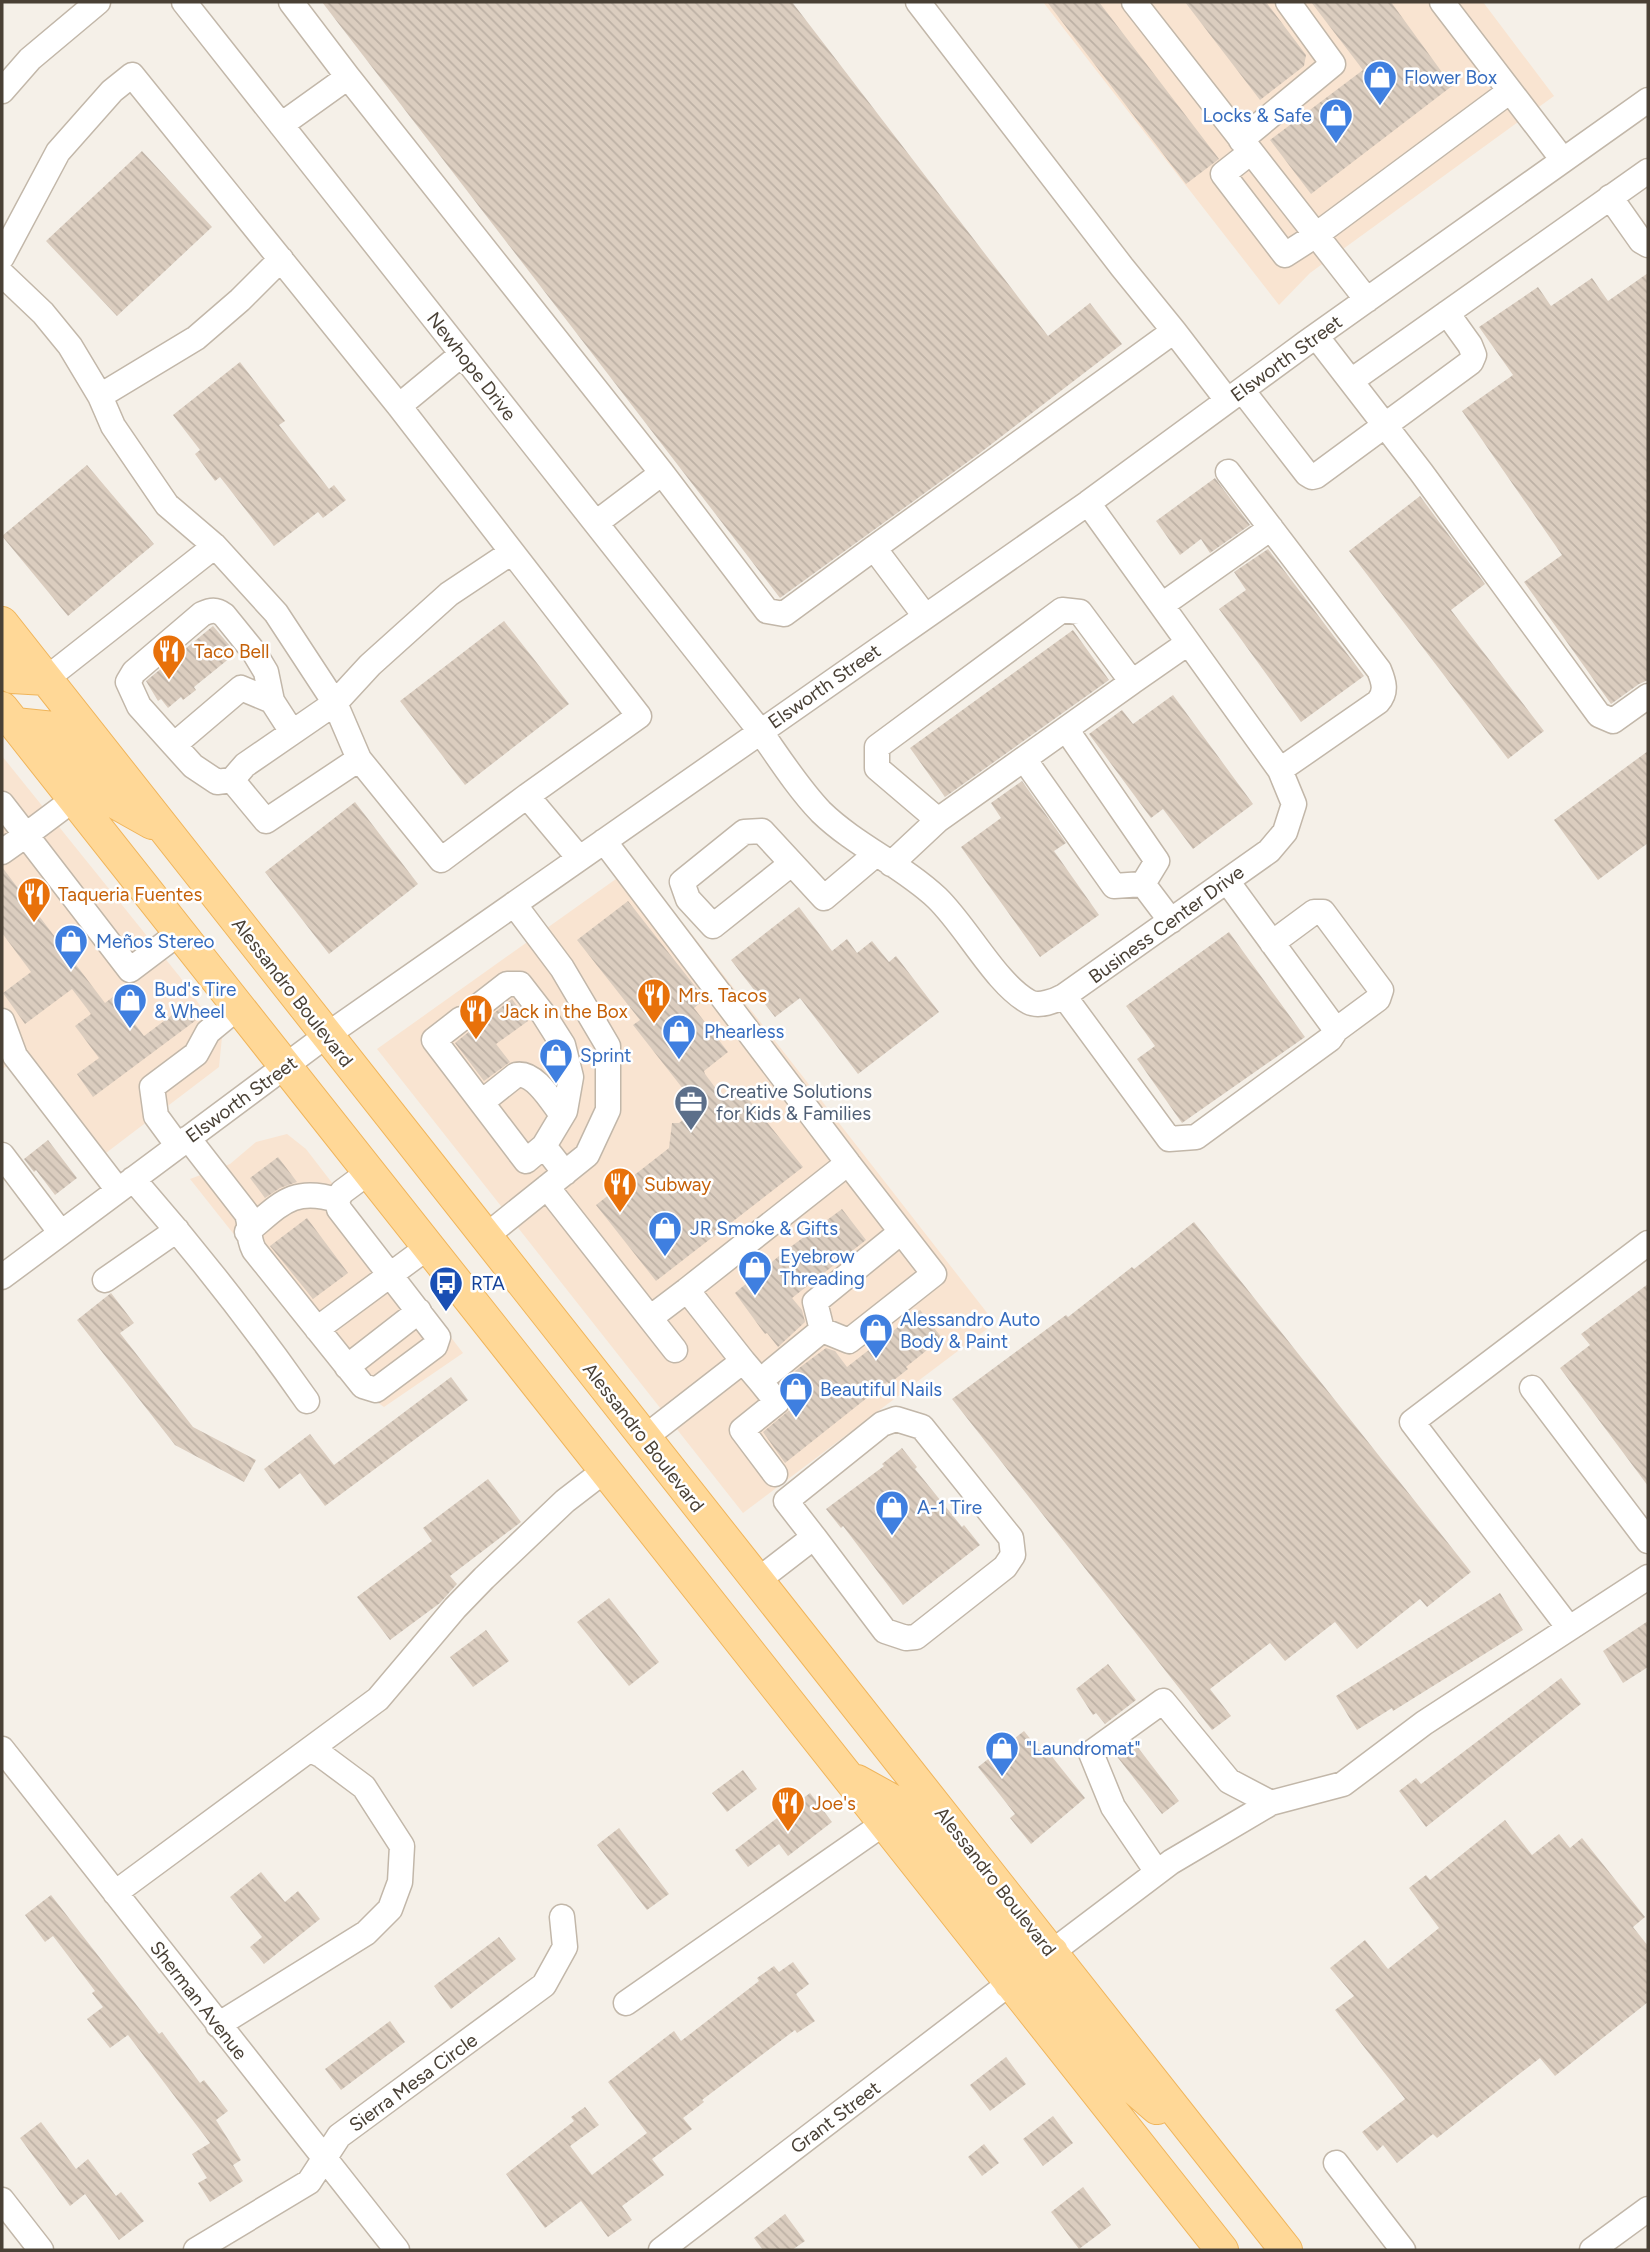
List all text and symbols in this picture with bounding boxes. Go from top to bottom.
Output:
shop icon: Flower Box [1361,58,1399,107]
place label: Flower Box [1404,66,1497,89]
shop icon: Locks & Safe [1317,96,1355,145]
place label: Locks & Safe [1202,104,1312,127]
street label: Newhope Drive [422,307,521,425]
street label: Elsworth Street [1226,310,1346,407]
restaurant icon: Taco Bell [150,632,188,681]
street label: Elsworth Street [764,639,885,734]
place label: Taco Bell [194,640,269,663]
street label: Business Center Drive [1084,860,1248,988]
restaurant icon: Taqueria Fuentes [15,875,53,924]
place label: Taqueria Fuentes [58,883,202,906]
street label: Alessandro Boulevard [227,913,358,1072]
shop icon: Meños Stereo [52,922,90,971]
place label: Meños Stereo [96,930,215,953]
restaurant icon: Mrs. Tacos [635,976,673,1025]
place label: Bud's Tire & Wheel [154,978,236,1023]
shop icon: Bud's Tire & Wheel [111,981,149,1030]
place label: Mrs. Tacos [678,984,767,1007]
restaurant icon: Jack in the Box [457,992,495,1041]
place label: Jack in the Box [500,1000,628,1023]
shop icon: Phearless [660,1012,698,1061]
place label: Phearless [704,1020,784,1043]
shop icon: Sprint [537,1036,575,1085]
place label: Sprint [580,1044,632,1067]
street label: Elsworth Street [181,1051,301,1148]
place label: Creative Solutions for Kids & Families [716,1080,872,1125]
office icon: Creative Solutions for Kids & Families [672,1083,710,1132]
restaurant icon: Subway [601,1165,639,1214]
place label: Subway [644,1173,711,1196]
shop icon: JR Smoke & Gifts [646,1209,684,1258]
place label: JR Smoke & Gifts [690,1217,838,1240]
place label: Eyebrow Threading [780,1245,865,1290]
shop icon: Eyebrow Threading [736,1248,774,1297]
bus stop icon: RTA [427,1264,465,1313]
place label: RTA [471,1272,505,1295]
place label: Alessandro Auto Body & Paint [900,1308,1040,1353]
shop icon: Alessandro Auto Body & Paint [857,1311,895,1360]
street label: Alessandro Boulevard [578,1358,709,1517]
shop icon: Beautiful Nails [777,1370,815,1419]
place label: Beautiful Nails [820,1378,942,1401]
shop icon: A-1 Tire [873,1488,911,1537]
place label: A-1 Tire [917,1496,982,1519]
shop icon: "Laundromat" [983,1729,1021,1778]
place label: "Laundromat" [1026,1737,1141,1760]
restaurant icon: Joe's [769,1784,807,1833]
place label: Joe's [812,1792,856,1815]
street label: Alessandro Boulevard [930,1802,1061,1961]
street label: Sherman Avenue [145,1936,252,2064]
street label: Sierra Mesa Circle [345,2028,482,2137]
street label: Grant Street [786,2076,885,2159]

